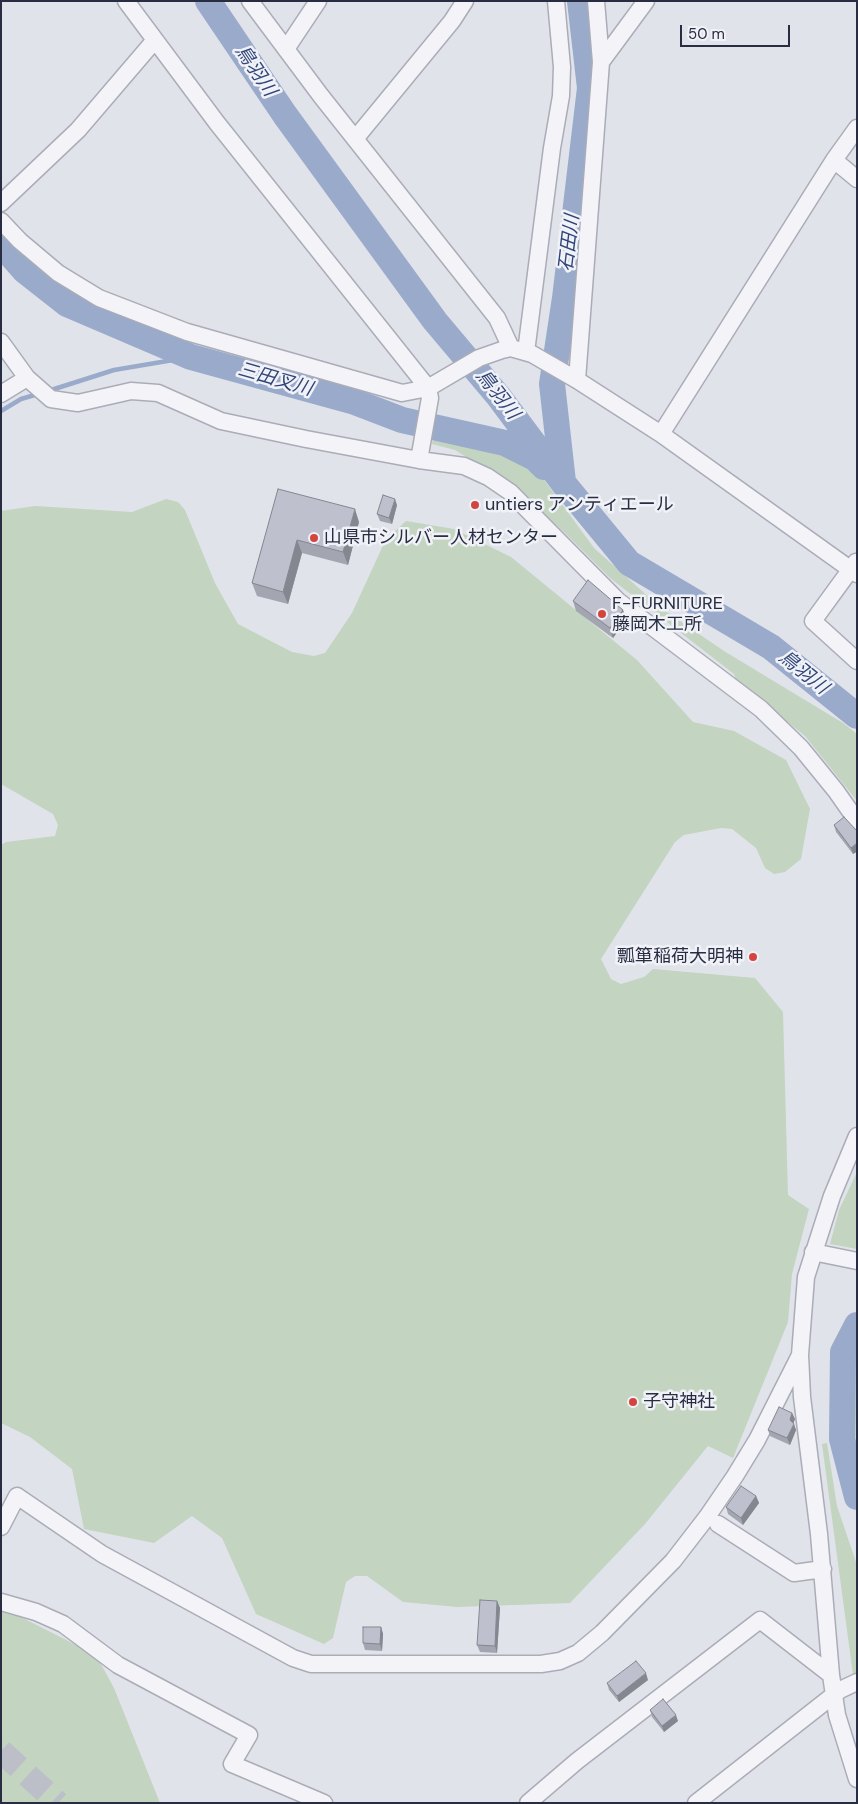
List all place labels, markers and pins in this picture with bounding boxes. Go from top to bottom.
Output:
place label: untiers アンティエール [485,494,674,516]
marker: untiers アンティエール [469,499,481,511]
place label: 山県市シルバー人材センター [324,527,558,549]
marker: 山県市シルバー人材センター [308,532,320,544]
place label: F-FURNITURE 藤岡木工所 [612,593,723,636]
marker: F-FURNITURE 藤岡木工所 [596,608,608,620]
place label: 瓢箪稲荷大明神 [617,946,743,968]
marker: 瓢箪稲荷大明神 [747,951,759,963]
place label: 子守神社 [643,1391,715,1413]
marker: 子守神社 [627,1396,639,1408]

